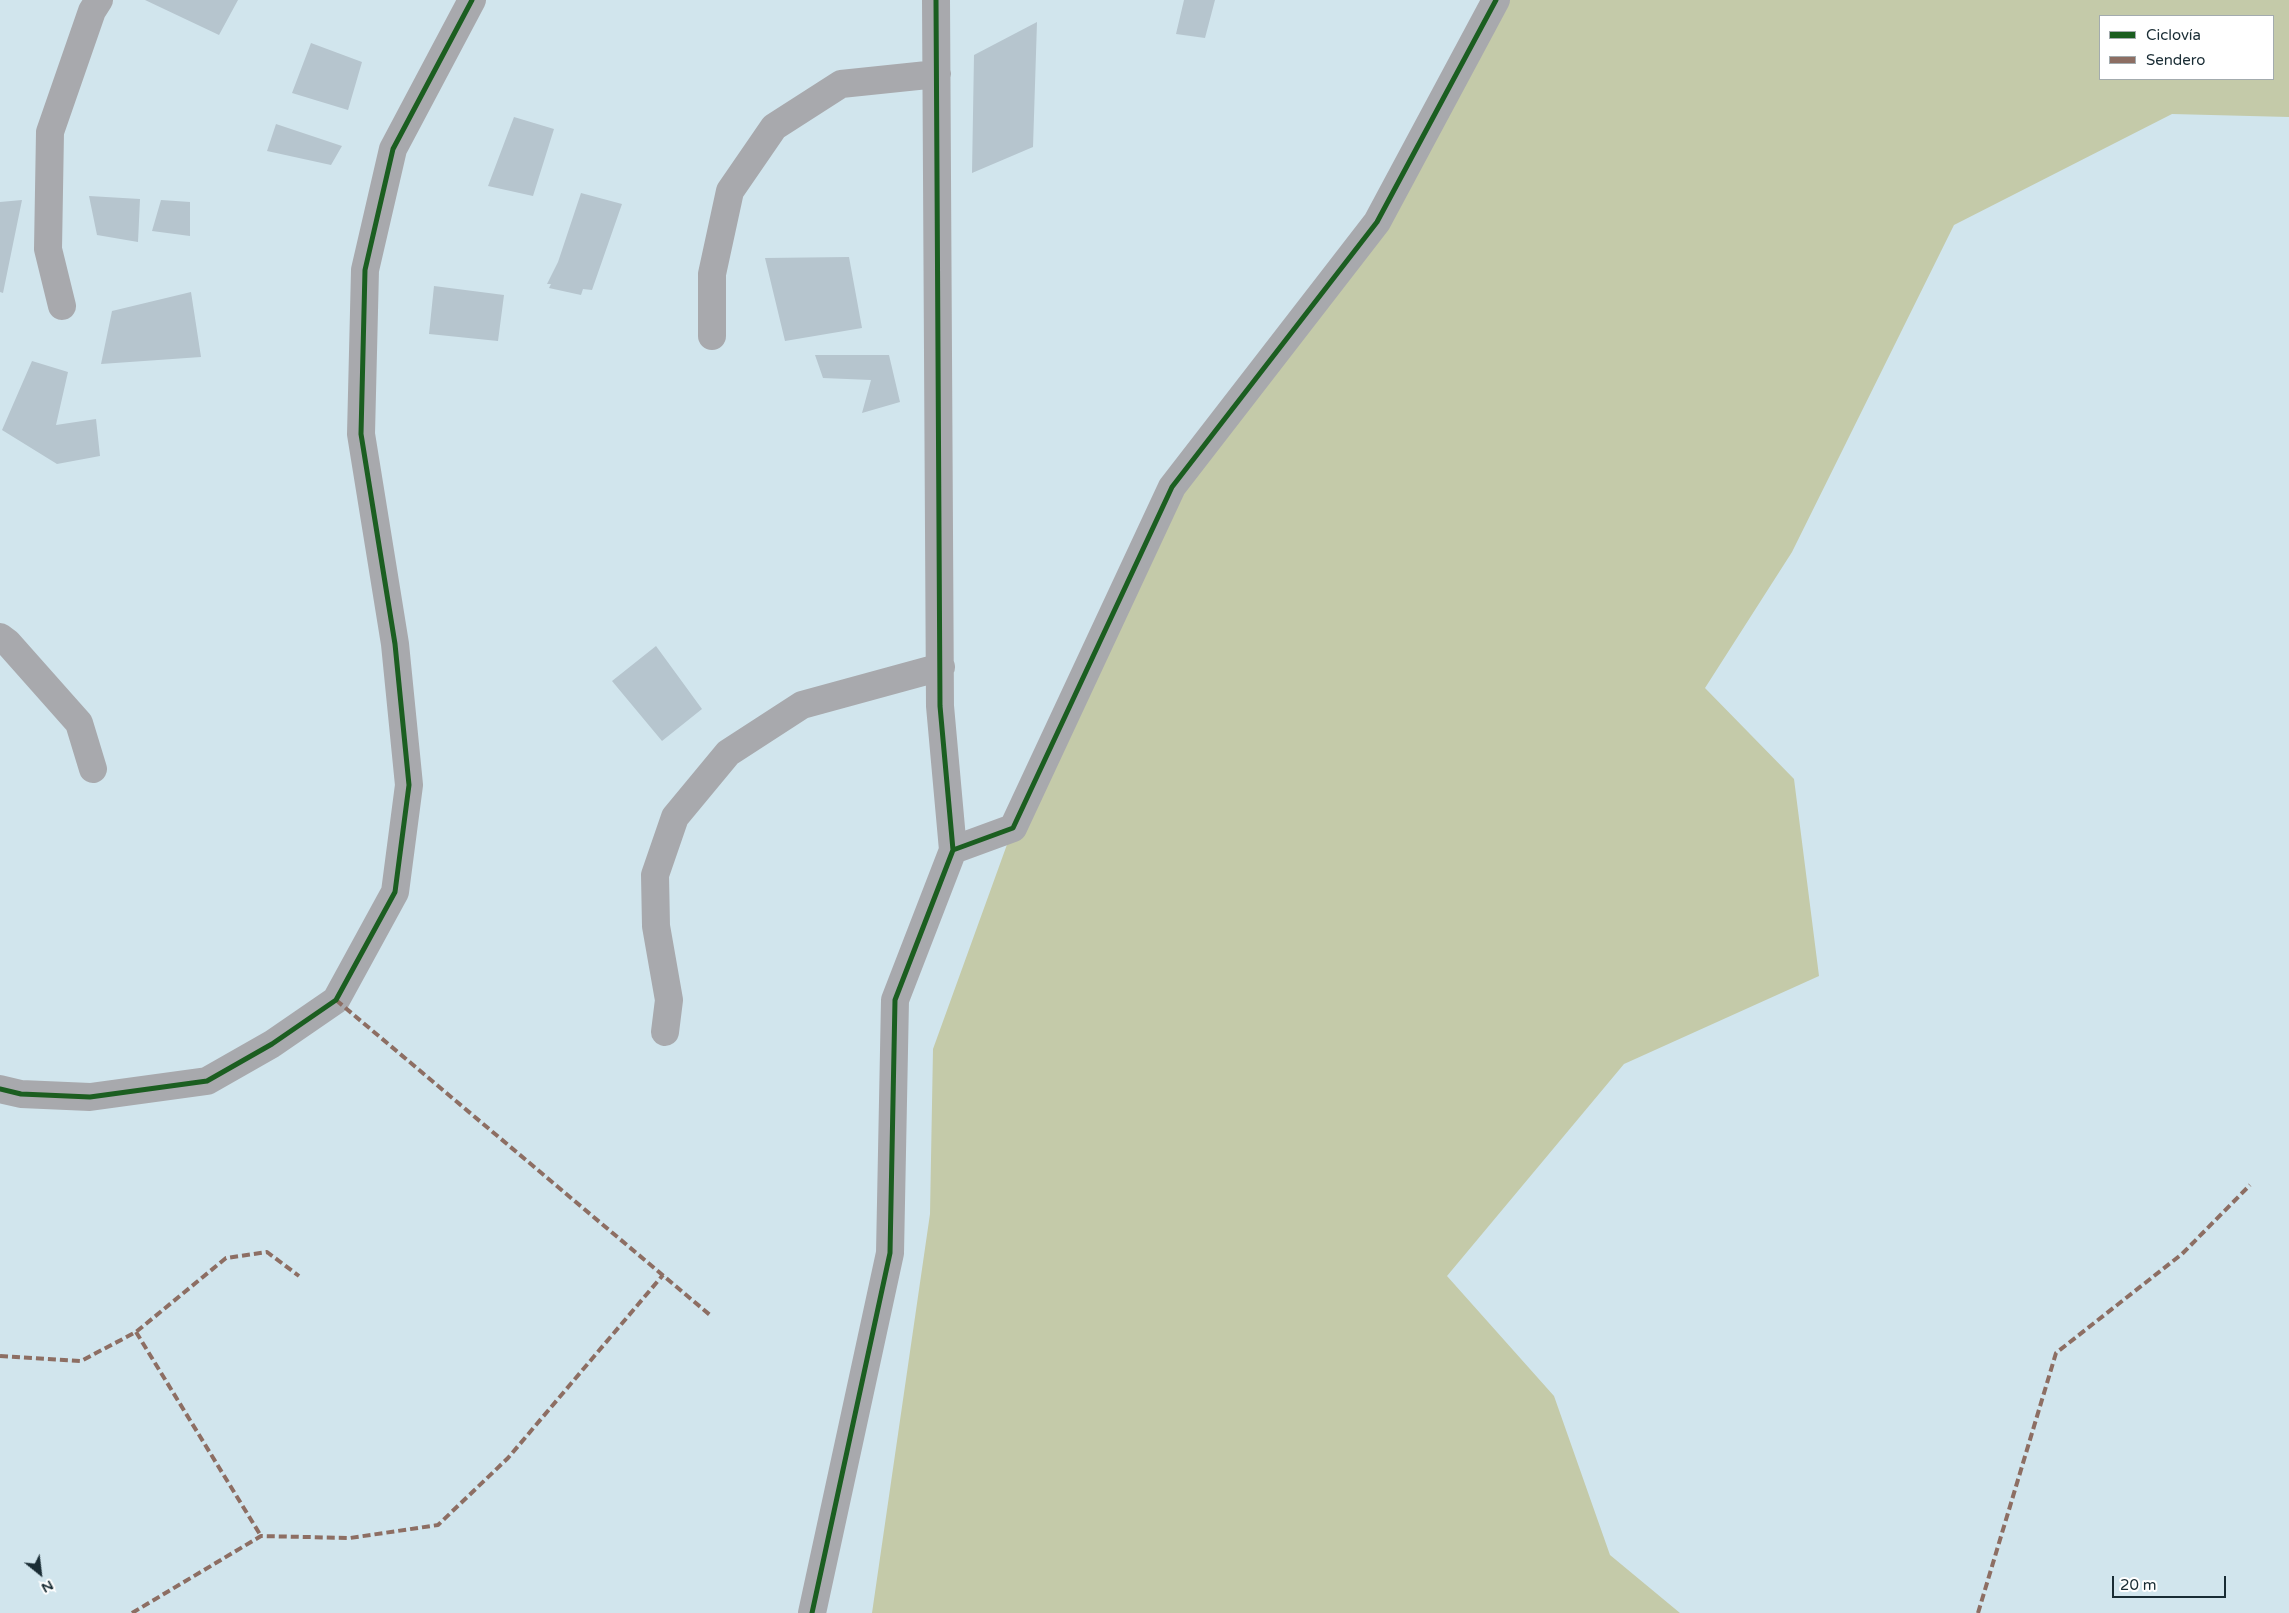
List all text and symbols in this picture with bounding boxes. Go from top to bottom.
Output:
legend [2099,15,2274,80]
text: Ciclovía [2146,26,2201,44]
text: Sendero [2146,51,2205,69]
north arrow [15,1548,65,1598]
scale bar [2114,1566,2228,1598]
text: N [38,1576,57,1597]
text: 20 m [2120,1576,2157,1594]

